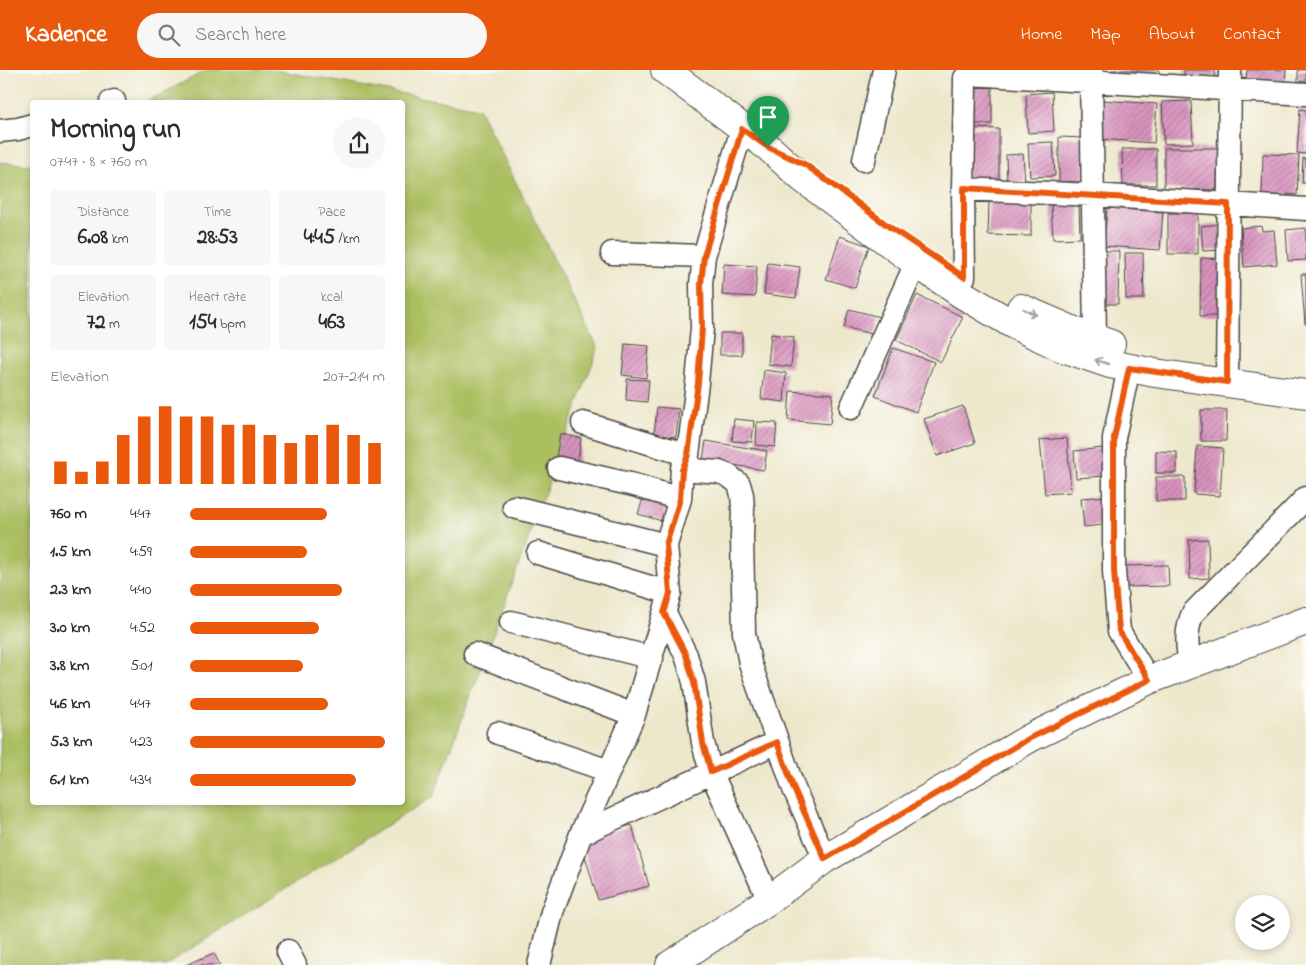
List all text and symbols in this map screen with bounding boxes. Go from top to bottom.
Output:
search box [137,13,487,58]
text: Kadence [25,18,107,53]
icon: search [155,21,183,49]
text: Search here [195,22,286,49]
text: Home [1021,22,1062,48]
text: Map [1090,22,1121,48]
text: About [1149,22,1195,48]
text: Contact [1223,22,1281,48]
pin [747,96,789,147]
icon: arrive [754,103,782,131]
text: Morning run [50,110,181,151]
button: share [333,117,385,169]
text: 07:47 · 8 × 760 m [50,150,147,174]
text: Distance [77,202,129,223]
text: Time [204,202,231,223]
text: Pace [318,202,345,223]
text: 6.08 [78,223,108,253]
text: 28:53 [197,223,238,253]
text: 4:45 [304,223,335,253]
text: km [108,229,129,250]
text: /km [335,229,360,250]
text: Elevation [77,287,129,308]
text: Heart rate [189,287,246,308]
text: kcal [321,287,343,308]
text: 72 [86,308,106,338]
text: 154 [189,308,216,338]
text: 463 [319,308,345,338]
one-way arrow [1022,308,1037,318]
text: m [106,314,120,335]
text: bpm [216,314,246,335]
one-way arrow [1095,356,1111,366]
text: Elevation [50,365,109,389]
text: 207–214 m [323,365,385,389]
text: 760 m [50,502,87,526]
text: 4:47 [130,502,151,526]
text: 1.5 km [50,540,91,564]
text: 4:59 [130,540,152,564]
text: 2.3 km [50,578,91,602]
text: 4:40 [130,578,151,602]
text: 3.0 km [50,616,90,640]
text: 4:52 [130,616,155,640]
text: 3.8 km [50,654,89,678]
text: 5:01 [130,654,153,678]
text: 4.6 km [50,692,90,716]
text: 4:47 [130,692,151,716]
text: 5.3 km [50,730,92,754]
text: 4:23 [130,730,153,754]
text: 6.1 km [50,768,89,792]
text: 4:34 [130,768,151,792]
map controls [1235,895,1290,950]
button: layers [1235,895,1290,950]

